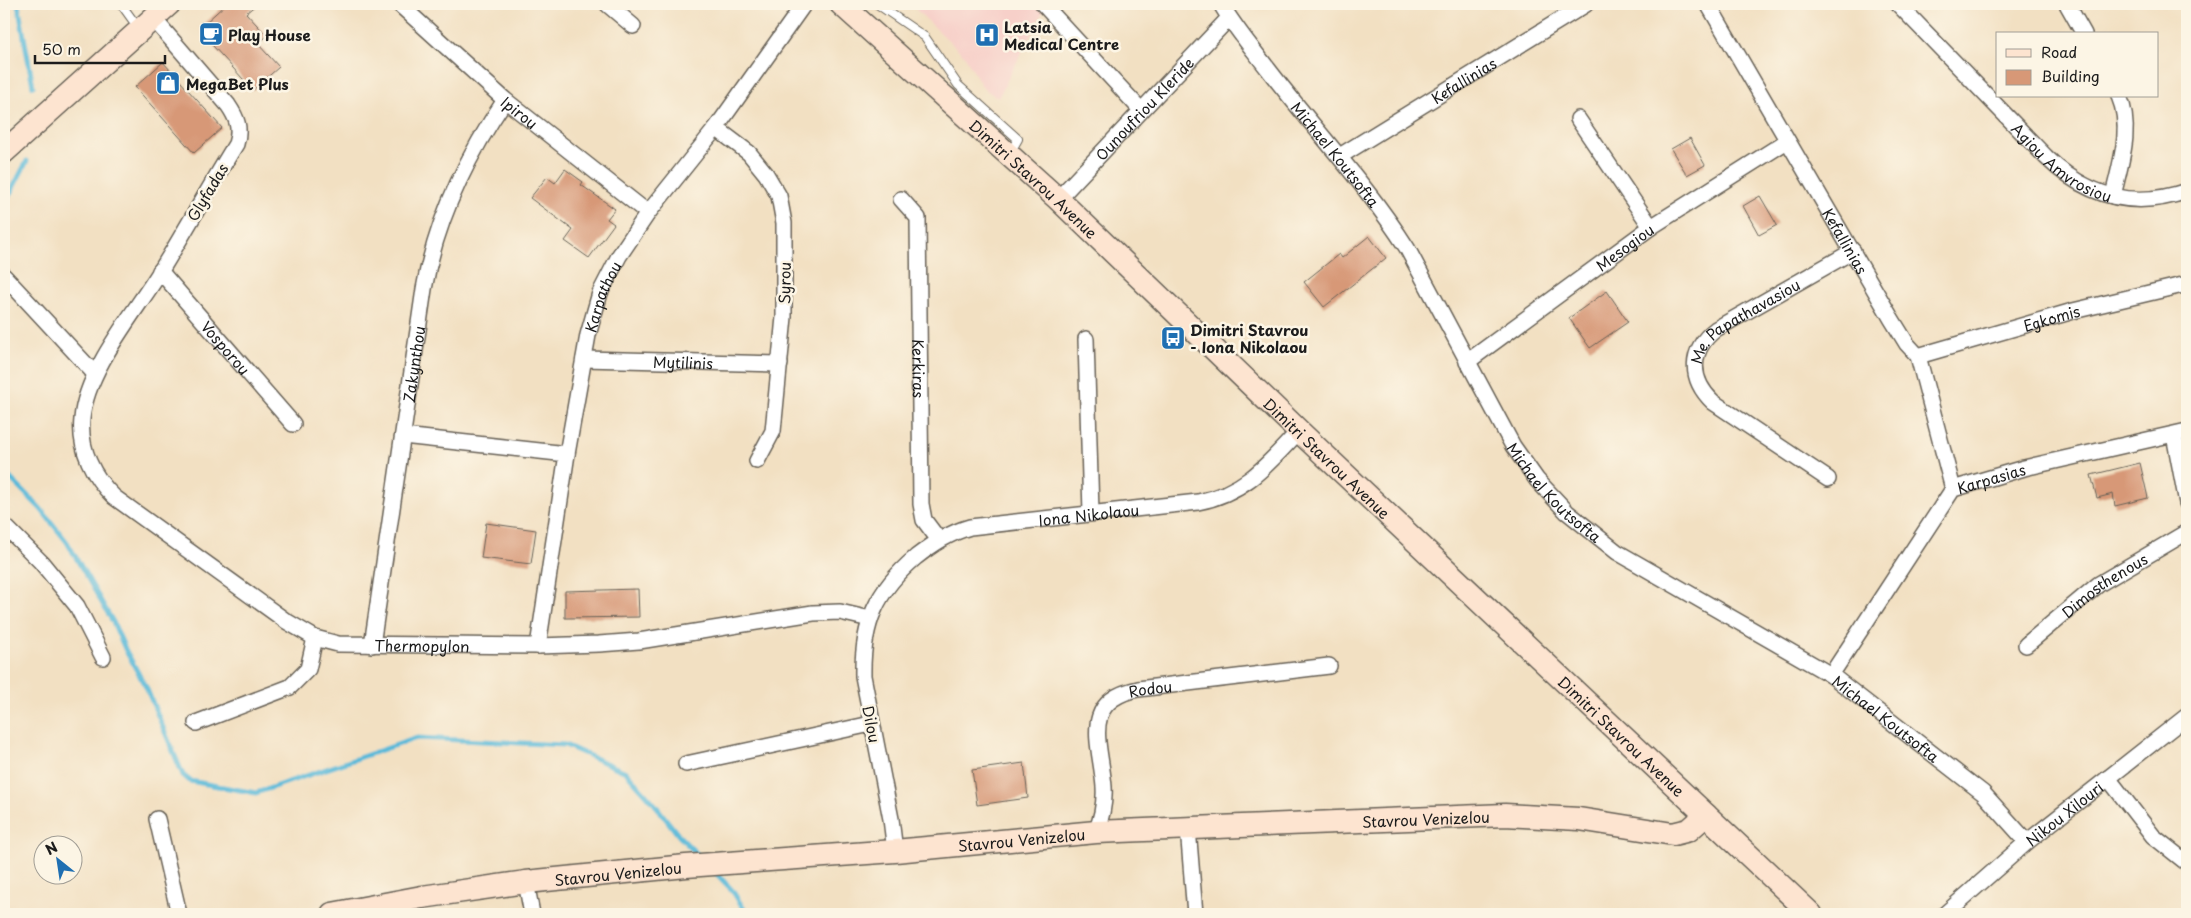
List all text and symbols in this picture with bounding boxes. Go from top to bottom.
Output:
place label: Latsia Medical Centre [1004,15,1119,55]
cafe icon: Play House [198,21,224,47]
hospital icon: Latsia Medical Centre [974,22,1000,48]
place label: Play House [228,23,311,46]
scale bar [35,32,165,64]
legend [1996,32,2158,98]
text: 50 m [42,37,81,60]
text: Road [2041,40,2077,63]
street label: Ounoufriou Kleride [1089,51,1199,165]
street label: Kefallinias [1426,51,1500,109]
text: Building [2041,64,2100,87]
shop icon: MegaBet Plus [155,70,181,96]
place label: MegaBet Plus [186,72,289,95]
street label: Ipirou [497,90,543,134]
street label: Michael Koutsofta [1286,96,1386,212]
street label: Dimitri Stavrou Avenue [965,113,1103,243]
street label: Agiou Amvrosiou [2007,117,2114,207]
street label: Glyfadas [181,159,233,225]
street label: Kefallinias [1818,203,1874,278]
street label: Mesogiou [1590,217,1658,276]
street label: Karpathou [578,257,626,335]
street label: Syrou [772,262,796,304]
street label: Me. Papathavasiou [1684,272,1804,366]
street label: Egkomis [2020,298,2082,336]
street label: Vosporou [196,315,256,379]
place label: Dimitri Stavrou - Iona Nikolaou [1190,318,1309,358]
street label: Zakynthou [396,324,430,404]
bus stop icon: Dimitri Stavrou - Iona Nikolaou [1160,325,1186,351]
street label: Kerkiras [908,339,931,398]
street label: Mytilinis [653,349,714,374]
street label: Dimitri Stavrou Avenue [1259,392,1396,523]
street label: Michael Koutsofta [1502,437,1607,548]
street label: Karpasias [1954,457,2028,499]
street label: Iona Nikolaou [1037,497,1140,531]
street label: Dimosthenous [2056,546,2152,623]
street label: Thermopylon [375,633,470,657]
street label: Michael Koutsofta [1828,669,1945,767]
street label: Dimitri Stavrou Avenue [1553,670,1690,801]
street label: Rodou [1125,673,1173,702]
street label: Dilou [857,704,887,744]
street label: Nikou Xilouri [2020,775,2108,851]
street label: Stavrou Venizelou [1361,804,1490,832]
street label: Stavrou Venizelou [957,822,1086,857]
north arrow [32,836,82,886]
text: N [41,836,61,860]
street label: Stavrou Venizelou [553,855,683,891]

